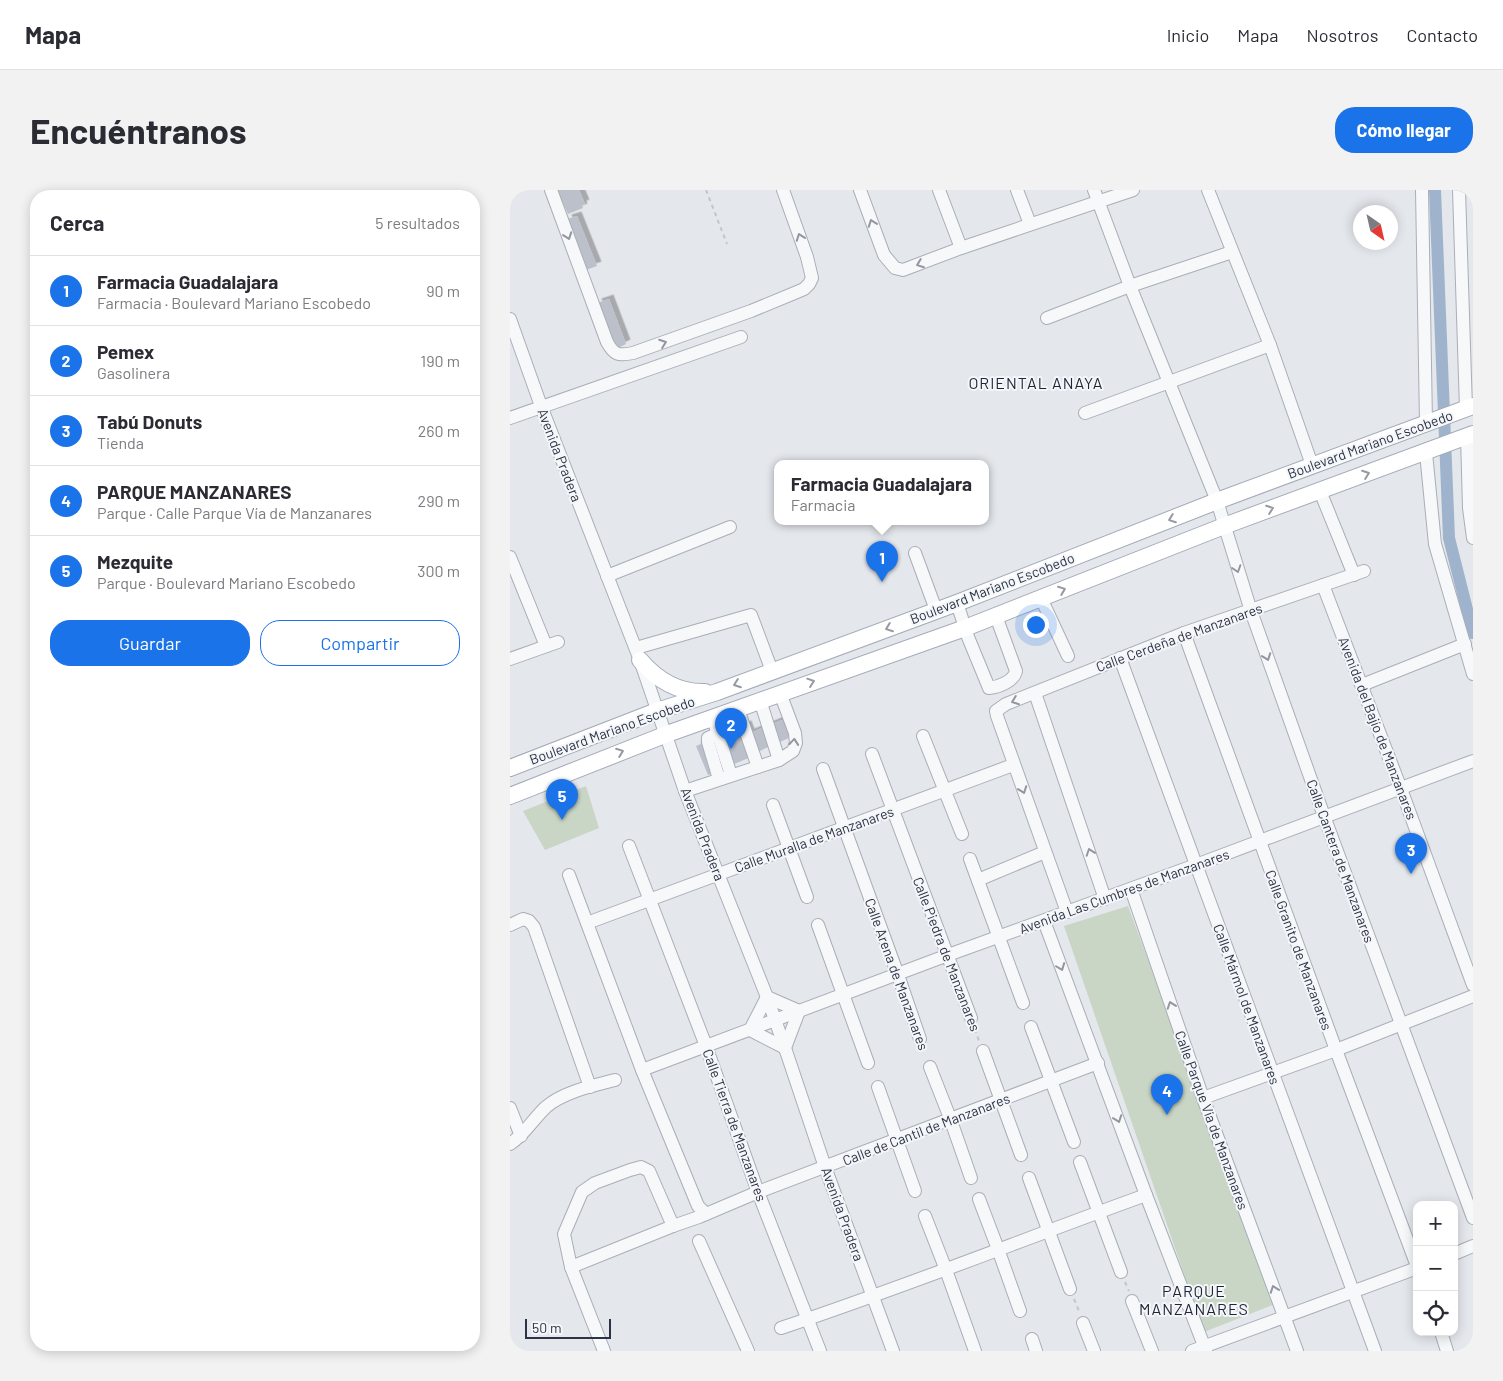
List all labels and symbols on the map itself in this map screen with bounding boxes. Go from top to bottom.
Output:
north arrow [1353,205,1398,250]
one-way arrow [868,219,878,227]
one-way arrow [562,231,572,240]
one-way arrow [796,234,806,242]
one-way arrow [916,257,925,268]
one-way arrow [658,338,667,348]
district label: ORIENTAL ANAYA [968,373,1104,392]
street label: Avenida Pradera [534,406,586,504]
street label: Boulevard Mariano Escobedo [1285,406,1455,482]
one-way arrow [1361,470,1369,480]
one-way arrow [1265,505,1273,515]
one-way arrow [1168,513,1176,523]
pin: 1 [866,541,898,582]
street label: Boulevard Mariano Escobedo [907,549,1077,627]
one-way arrow [1232,564,1242,572]
one-way arrow [1057,586,1066,596]
street label: Calle Cerdeña de Manzanares [1094,599,1265,675]
your location [1023,612,1049,638]
one-way arrow [885,621,894,632]
street label: Avenida del Bajío de Manzanares [1335,634,1421,822]
one-way arrow [1261,652,1271,661]
one-way arrow [733,678,742,688]
one-way arrow [806,678,815,688]
street label: Boulevard Mariano Escobedo [527,692,697,768]
one-way arrow [1011,695,1020,705]
pin: 2 [715,708,747,749]
one-way arrow [789,737,800,745]
one-way arrow [615,748,624,758]
street label: Calle Cantera de Manzanares [1304,777,1379,945]
pin: 5 [546,779,578,820]
street label: Avenida Pradera [677,785,729,883]
one-way arrow [1017,786,1027,794]
street label: Calle Muralla de Manzanares [732,802,896,876]
pin: 3 [1395,833,1427,874]
street label: Avenida Las Cumbres de Manzanares [1017,845,1232,937]
one-way arrow [1085,849,1095,857]
street label: Calle Granito de Manzanares [1262,868,1336,1033]
street label: Calle Piedra de Manzanares [910,874,984,1034]
street label: Calle Arena de Manzanares [862,896,933,1053]
street label: Calle Mármol de Manzanares [1210,921,1284,1087]
one-way arrow [1055,962,1065,970]
one-way arrow [1167,1001,1177,1009]
street label: Calle Parque Vía de Manzanares [1172,1028,1252,1212]
street label: Calle Tierra de Manzanares [699,1046,771,1204]
pin: 4 [1151,1074,1183,1115]
street label: Calle de Cantil de Manzanares [840,1089,1012,1169]
one-way arrow [1112,1114,1122,1123]
street label: Avenida Pradera [818,1165,868,1263]
district label: PARQUE MANZANARES [1139,1281,1249,1318]
one-way arrow [1270,1285,1280,1294]
scale bar [525,1316,611,1339]

